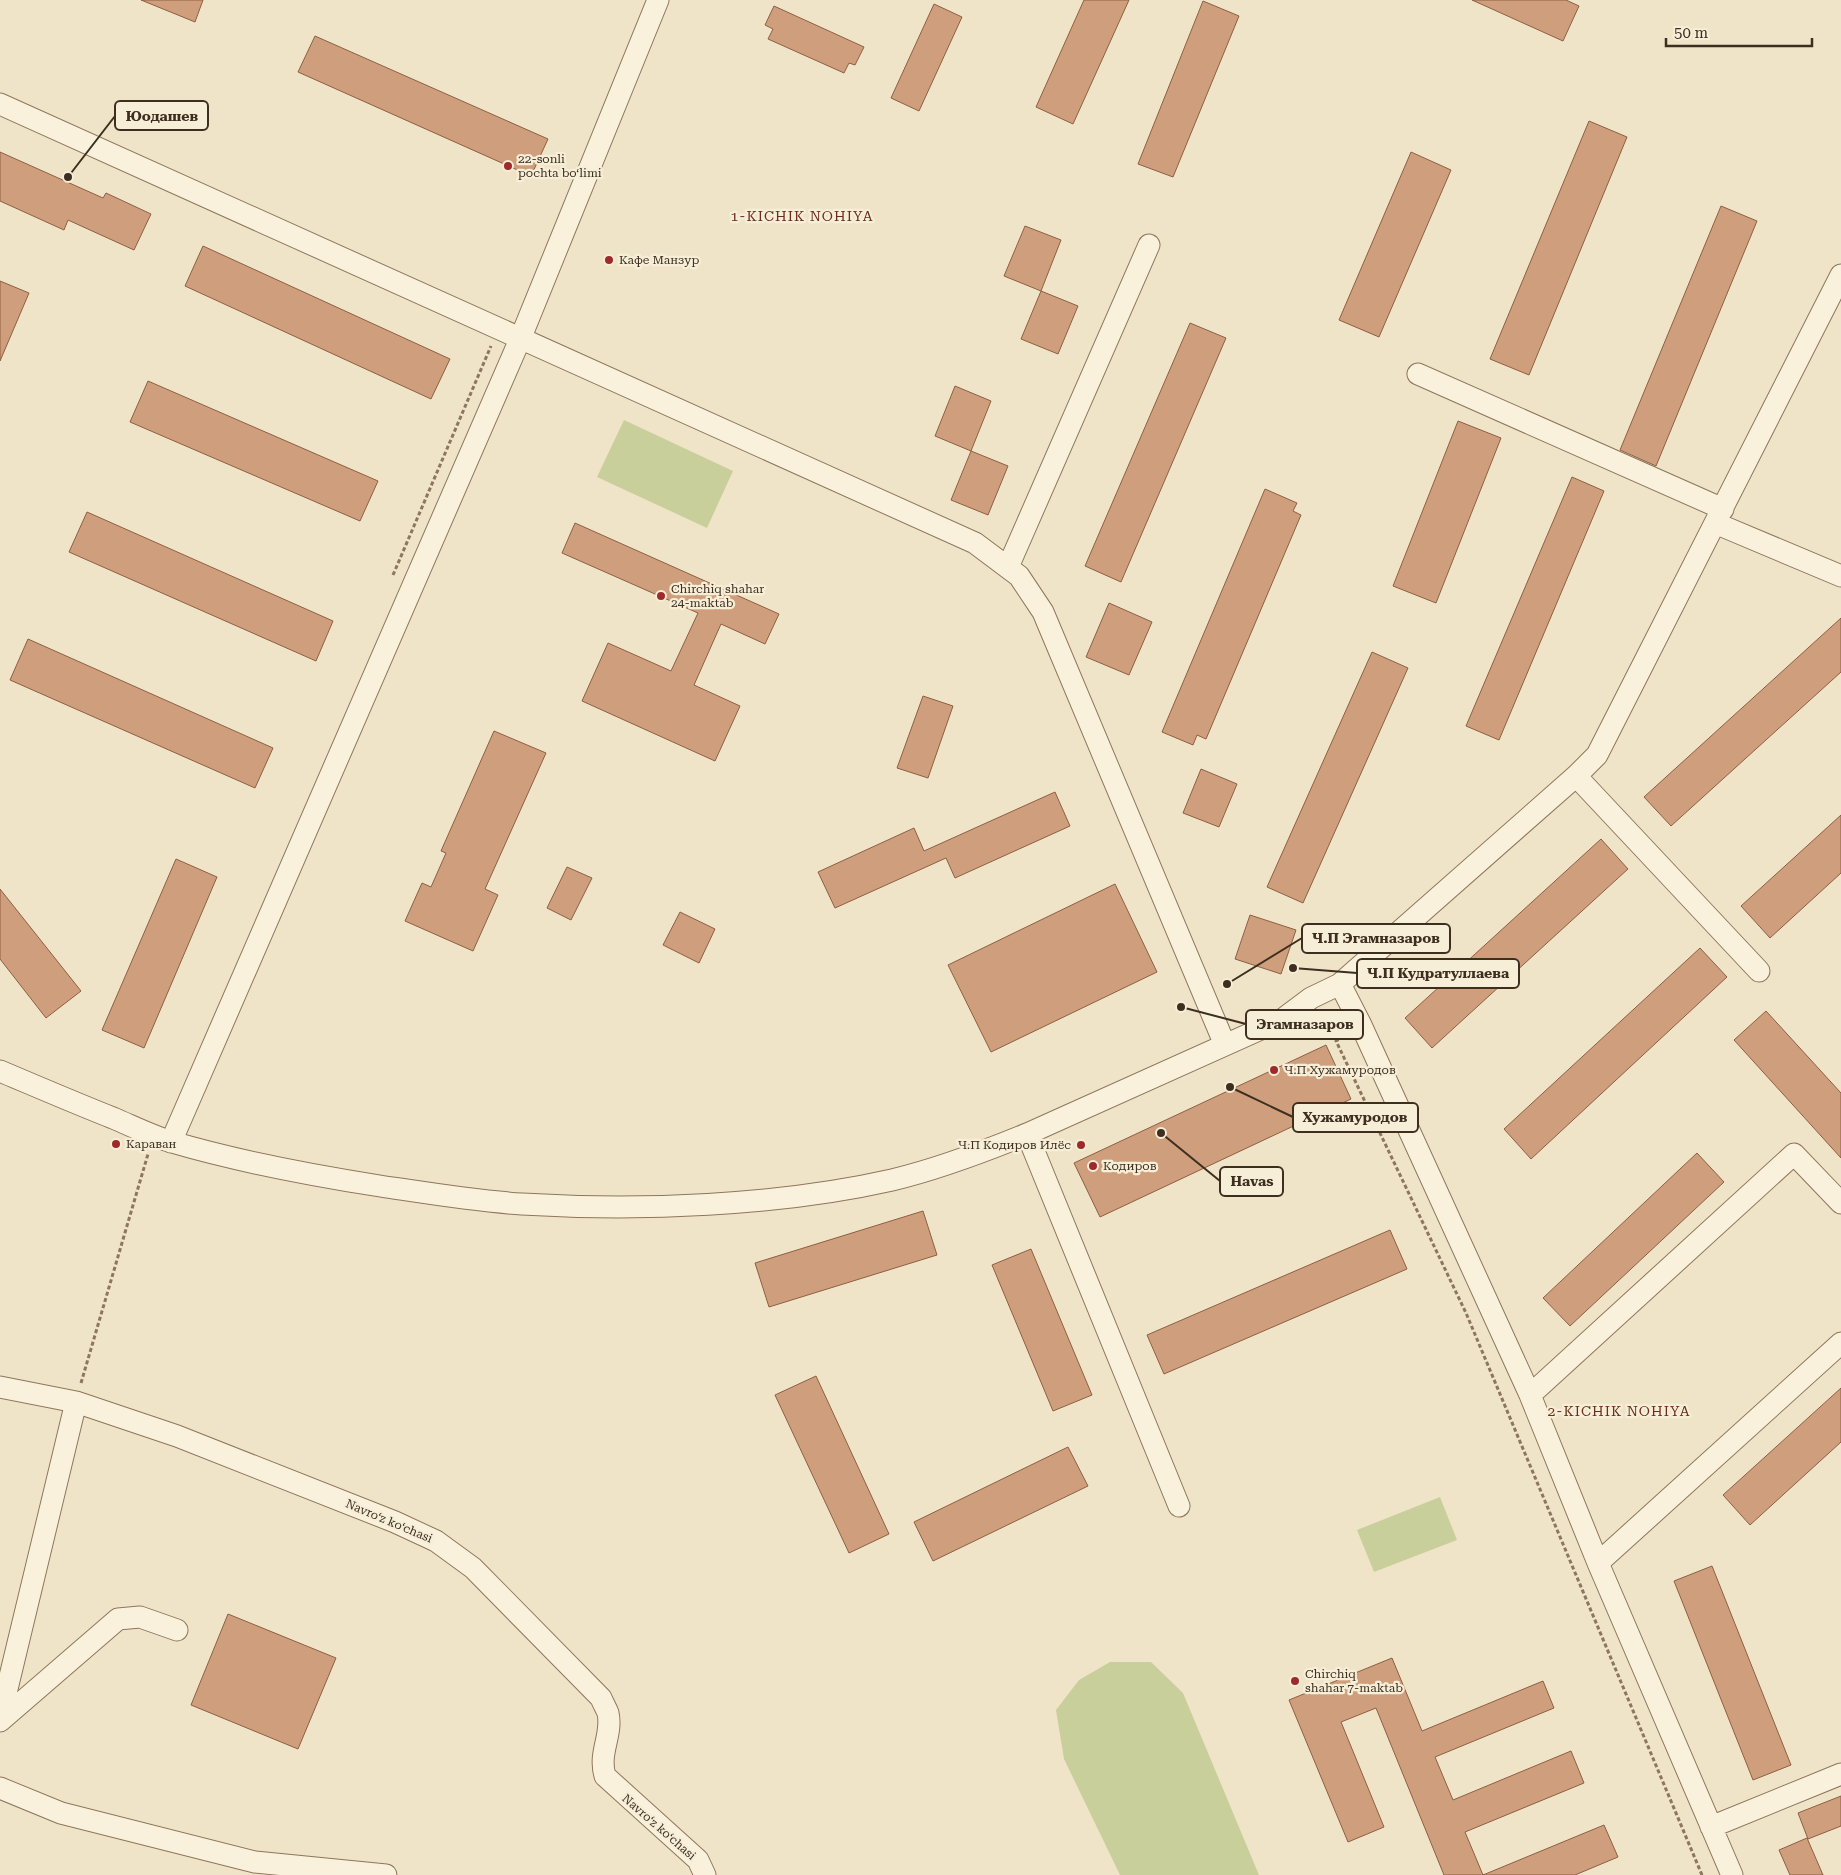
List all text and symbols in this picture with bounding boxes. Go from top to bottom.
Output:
scale bar [1666,15,1812,47]
text: 50 m [1674,24,1709,42]
callout: Юодашев [115,101,208,130]
text: Юодашев [126,108,199,124]
place label: 22-sonli pochta bo‘limi [518,152,602,180]
marker: 22-sonli pochta bo‘limi [502,160,514,172]
district label: 1-KICHIK NOHIYA [731,208,873,224]
place label: Кафе Манзур [619,253,699,267]
marker: Кафе Манзур [603,254,615,266]
place label: Chirchiq shahar 24-maktab [671,582,764,610]
marker: Chirchiq shahar 24-maktab [655,590,667,602]
callout: Ч.П Эгамназаров [1302,924,1450,953]
text: Ч.П Эгамназаров [1312,930,1440,946]
callout: Ч.П Кудратуллаева [1357,959,1519,988]
text: Ч.П Кудратуллаева [1367,965,1510,981]
callout: Эгамназаров [1246,1010,1363,1039]
text: Эгамназаров [1256,1016,1354,1032]
place label: Ч.П Хужамуродов [1284,1063,1396,1077]
marker: Ч.П Хужамуродов [1268,1064,1280,1076]
callout: Хужамуродов [1293,1103,1418,1132]
text: Хужамуродов [1302,1109,1408,1125]
place label: Караван [126,1137,177,1151]
marker: Караван [110,1138,122,1150]
place label: Ч.П Кодиров Илёс [958,1138,1071,1152]
marker: Ч.П Кодиров Илёс [1075,1139,1087,1151]
place label: Кодиров [1103,1159,1157,1173]
marker: Кодиров [1087,1160,1099,1172]
callout: Havas [1220,1167,1283,1196]
text: Havas [1230,1173,1274,1189]
district label: 2-KICHIK NOHIYA [1548,1403,1690,1419]
street label: Navro‘z ko‘chasi [343,1496,435,1546]
place label: Chirchiq shahar 7-maktab [1305,1667,1403,1695]
marker: Chirchiq shahar 7-maktab [1289,1675,1301,1687]
street label: Navro‘z ko‘chasi [619,1791,699,1863]

